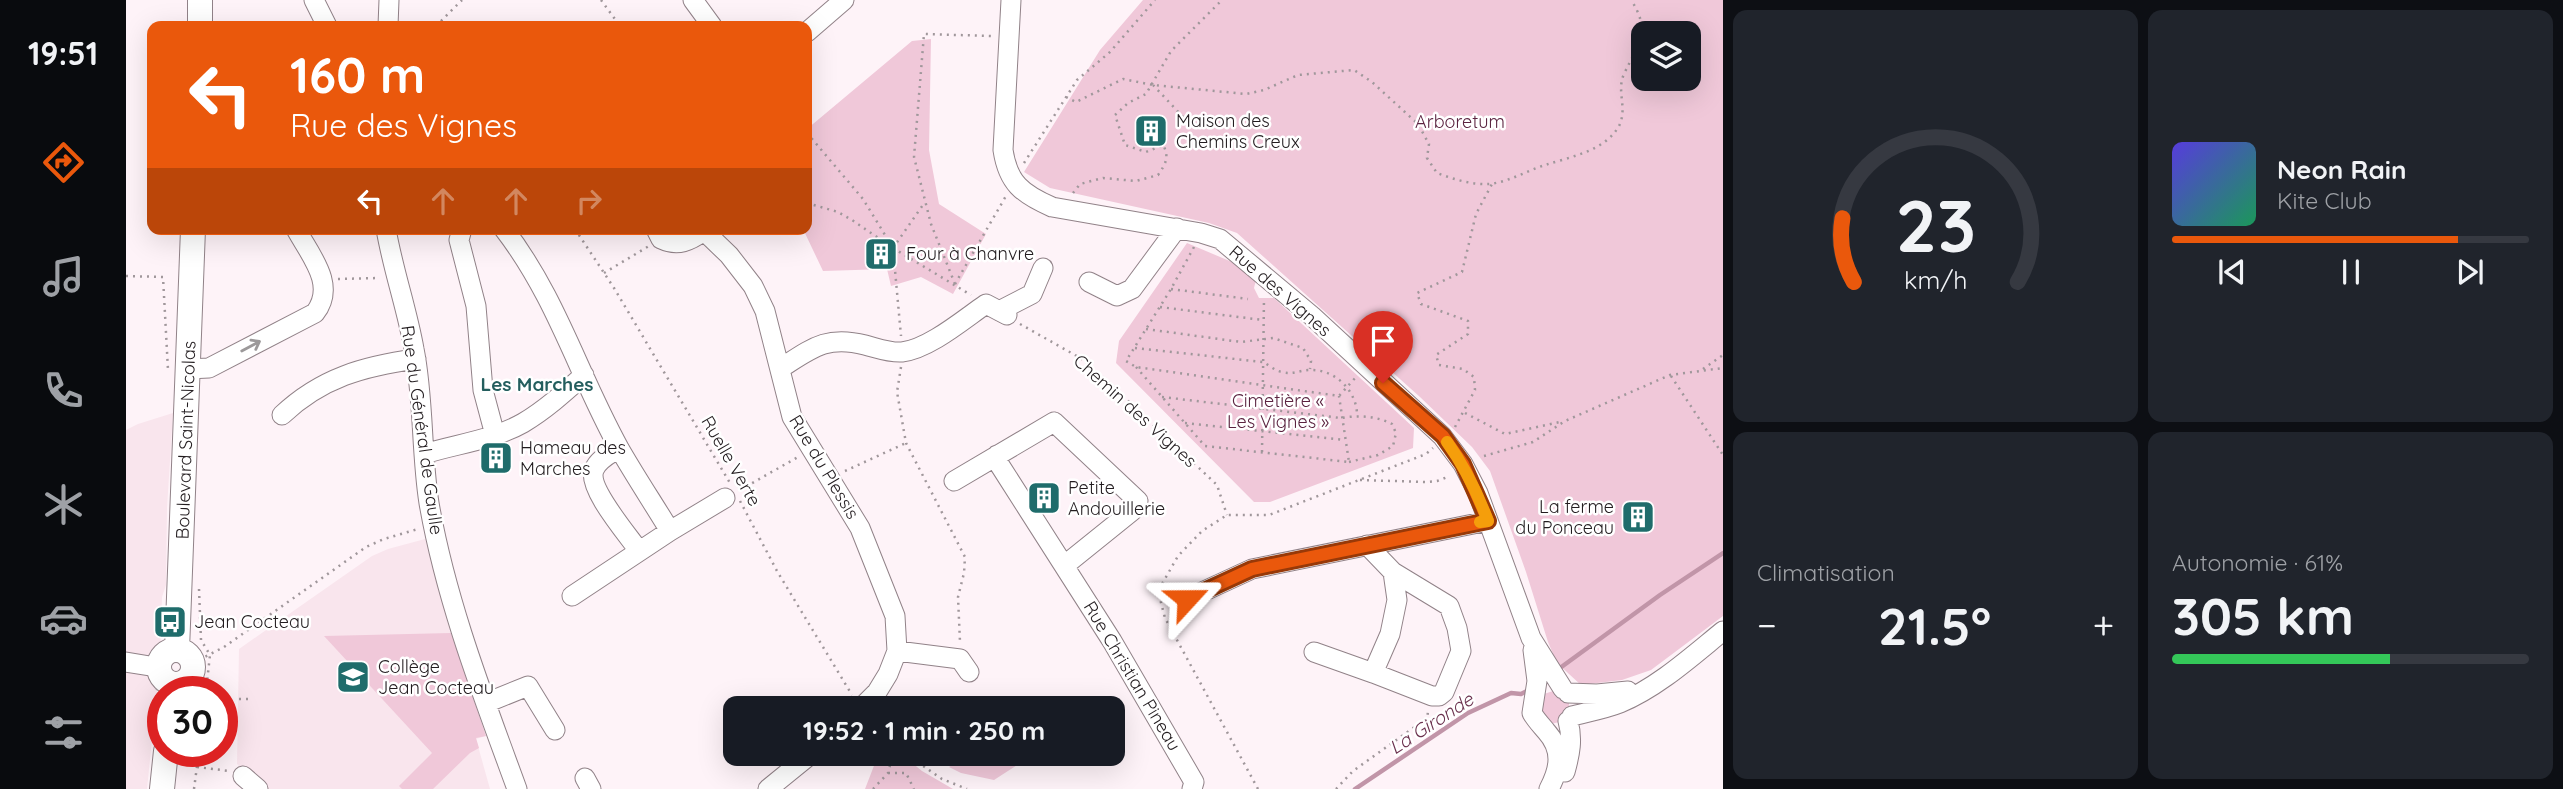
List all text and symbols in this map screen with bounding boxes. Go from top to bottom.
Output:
map controls [1631,21,1701,91]
button: layers [1631,21,1701,91]
text: 19:51 [28,33,98,73]
text: 160 m [290,44,425,105]
icon: left [175,49,266,140]
text: Rue des Vignes [290,105,517,145]
place label: Maison des Chemins Creux [1176,109,1300,153]
park label: Arboretum [1415,110,1505,133]
building icon: Maison des Chemins Creux [1132,112,1170,150]
icon: directions [39,138,88,187]
text: Neon Rain [2277,153,2406,186]
text: 23 [1895,180,1976,271]
icon: left [351,182,389,220]
icon: ahead [424,182,462,220]
icon: ahead [497,182,535,220]
icon: right [570,182,608,220]
text: Kite Club [2277,186,2372,215]
building icon: Four à Chanvre [862,235,900,273]
street label: Rue des Vignes [1225,240,1336,341]
place label: Four à Chanvre [906,242,1034,265]
icon: music [39,252,88,301]
icon: previous [2213,253,2251,291]
icon: pause [2332,253,2370,291]
icon: next [2451,253,2489,291]
text: km/h [1904,264,1967,295]
pin [1353,311,1413,383]
icon: arrive [1364,322,1402,360]
street label: Rue du Général de Gaulle [396,324,449,536]
one-way arrow [240,339,261,353]
street label: Boulevard Saint-Nicolas [171,340,200,540]
street label: Chemin des Vignes [1069,349,1202,472]
icon: phone [39,366,88,415]
district label: Les Marches [480,372,594,396]
park label: Cimetière « Les Vignes » [1227,389,1329,433]
street label: Rue du Plessis [784,410,865,523]
street label: Ruelle Verte [696,412,766,510]
place label: Hameau des Marches [520,436,626,480]
building icon: Hameau des Marches [477,439,515,477]
place label: Petite Andouillerie [1068,476,1165,520]
building icon: Petite Andouillerie [1025,479,1063,517]
icon: climate [39,480,88,529]
place label: La ferme du Ponceau [1515,495,1614,539]
building icon: La ferme du Ponceau [1619,498,1657,536]
text: Autonomie · 61% [2172,548,2343,577]
text: Climatisation [1757,558,1895,587]
position arrow [1150,562,1224,636]
text: 305 km [2172,583,2354,648]
text: 21.5° [1878,593,1991,658]
icon: car [39,594,88,643]
street label: Rue Christian Pineau [1079,597,1186,755]
text: − [1757,601,1777,649]
text: + [2093,601,2114,649]
bus stop icon: Jean Cocteau [151,603,189,641]
place label: Jean Cocteau [194,610,310,633]
place label: Collège Jean Cocteau [378,655,494,699]
school or university icon: Collège Jean Cocteau [334,658,372,696]
speed limit sign: 30 [147,676,238,767]
water label: La Gironde [1384,686,1479,759]
icon: filters [39,708,88,757]
text: 19:52 · 1 min · 250 m [803,714,1045,747]

